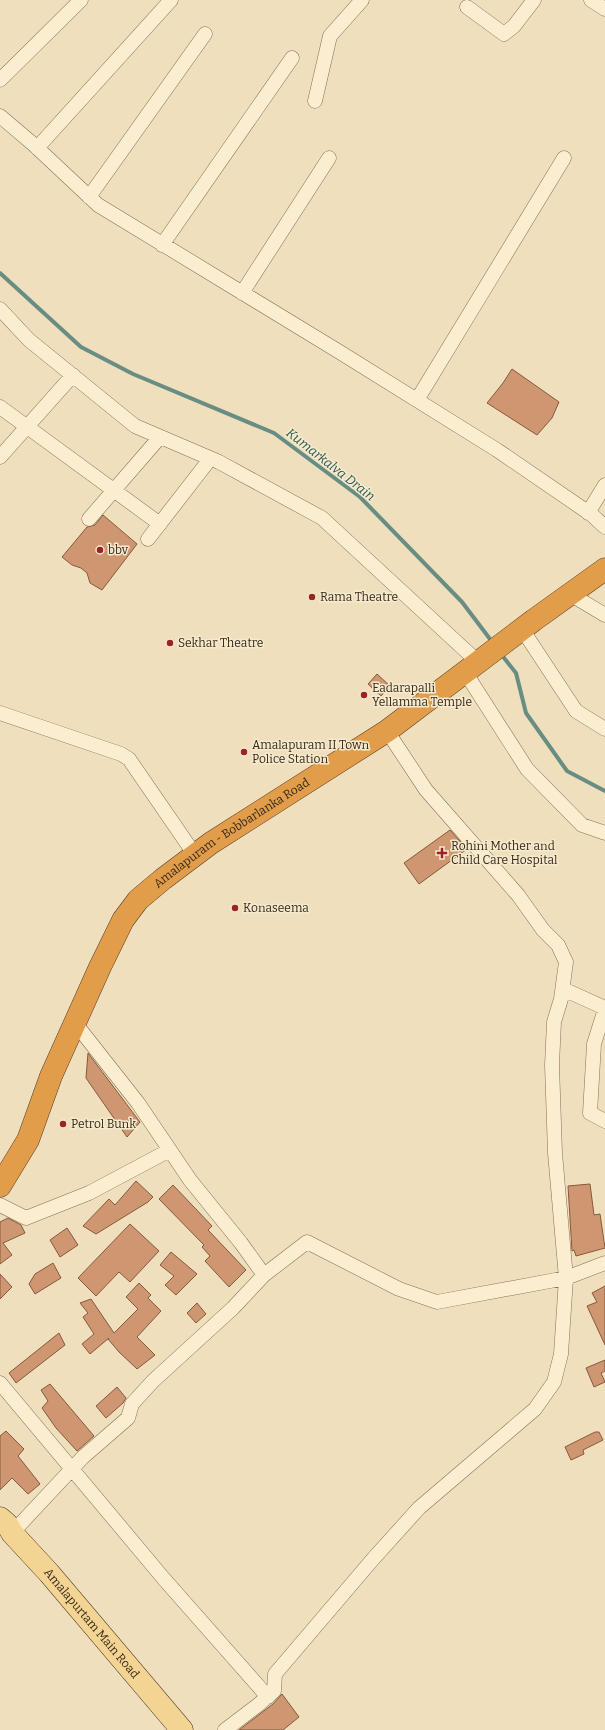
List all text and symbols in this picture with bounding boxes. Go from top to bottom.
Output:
water label: Kumarkalva Drain [283,425,378,504]
place label: bbv [108,543,129,557]
marker: bbv [95,545,105,555]
place label: Rama Theatre [320,590,398,604]
marker: Rama Theatre [307,592,317,602]
place label: Sekhar Theatre [178,636,263,650]
marker: Sekhar Theatre [165,638,175,648]
place label: Eadarapalli Yellamma Temple [372,681,472,709]
marker: Eadarapalli Yellamma Temple [359,690,369,700]
place label: Amalapuram II Town Police Station [252,738,370,766]
marker: Amalapuram II Town Police Station [239,747,249,757]
street label: Amalapuram - Bobbarlanka Road [151,775,312,891]
place label: Rohini Mother and Child Care Hospital [451,839,558,867]
marker: Rohini Mother and Child Care Hospital [436,847,448,859]
place label: Konaseema [243,901,309,915]
marker: Konaseema [230,903,240,913]
place label: Petrol Bunk [71,1117,136,1131]
marker: Petrol Bunk [58,1119,68,1129]
street label: Amalapurtam Main Road [41,1566,142,1681]

